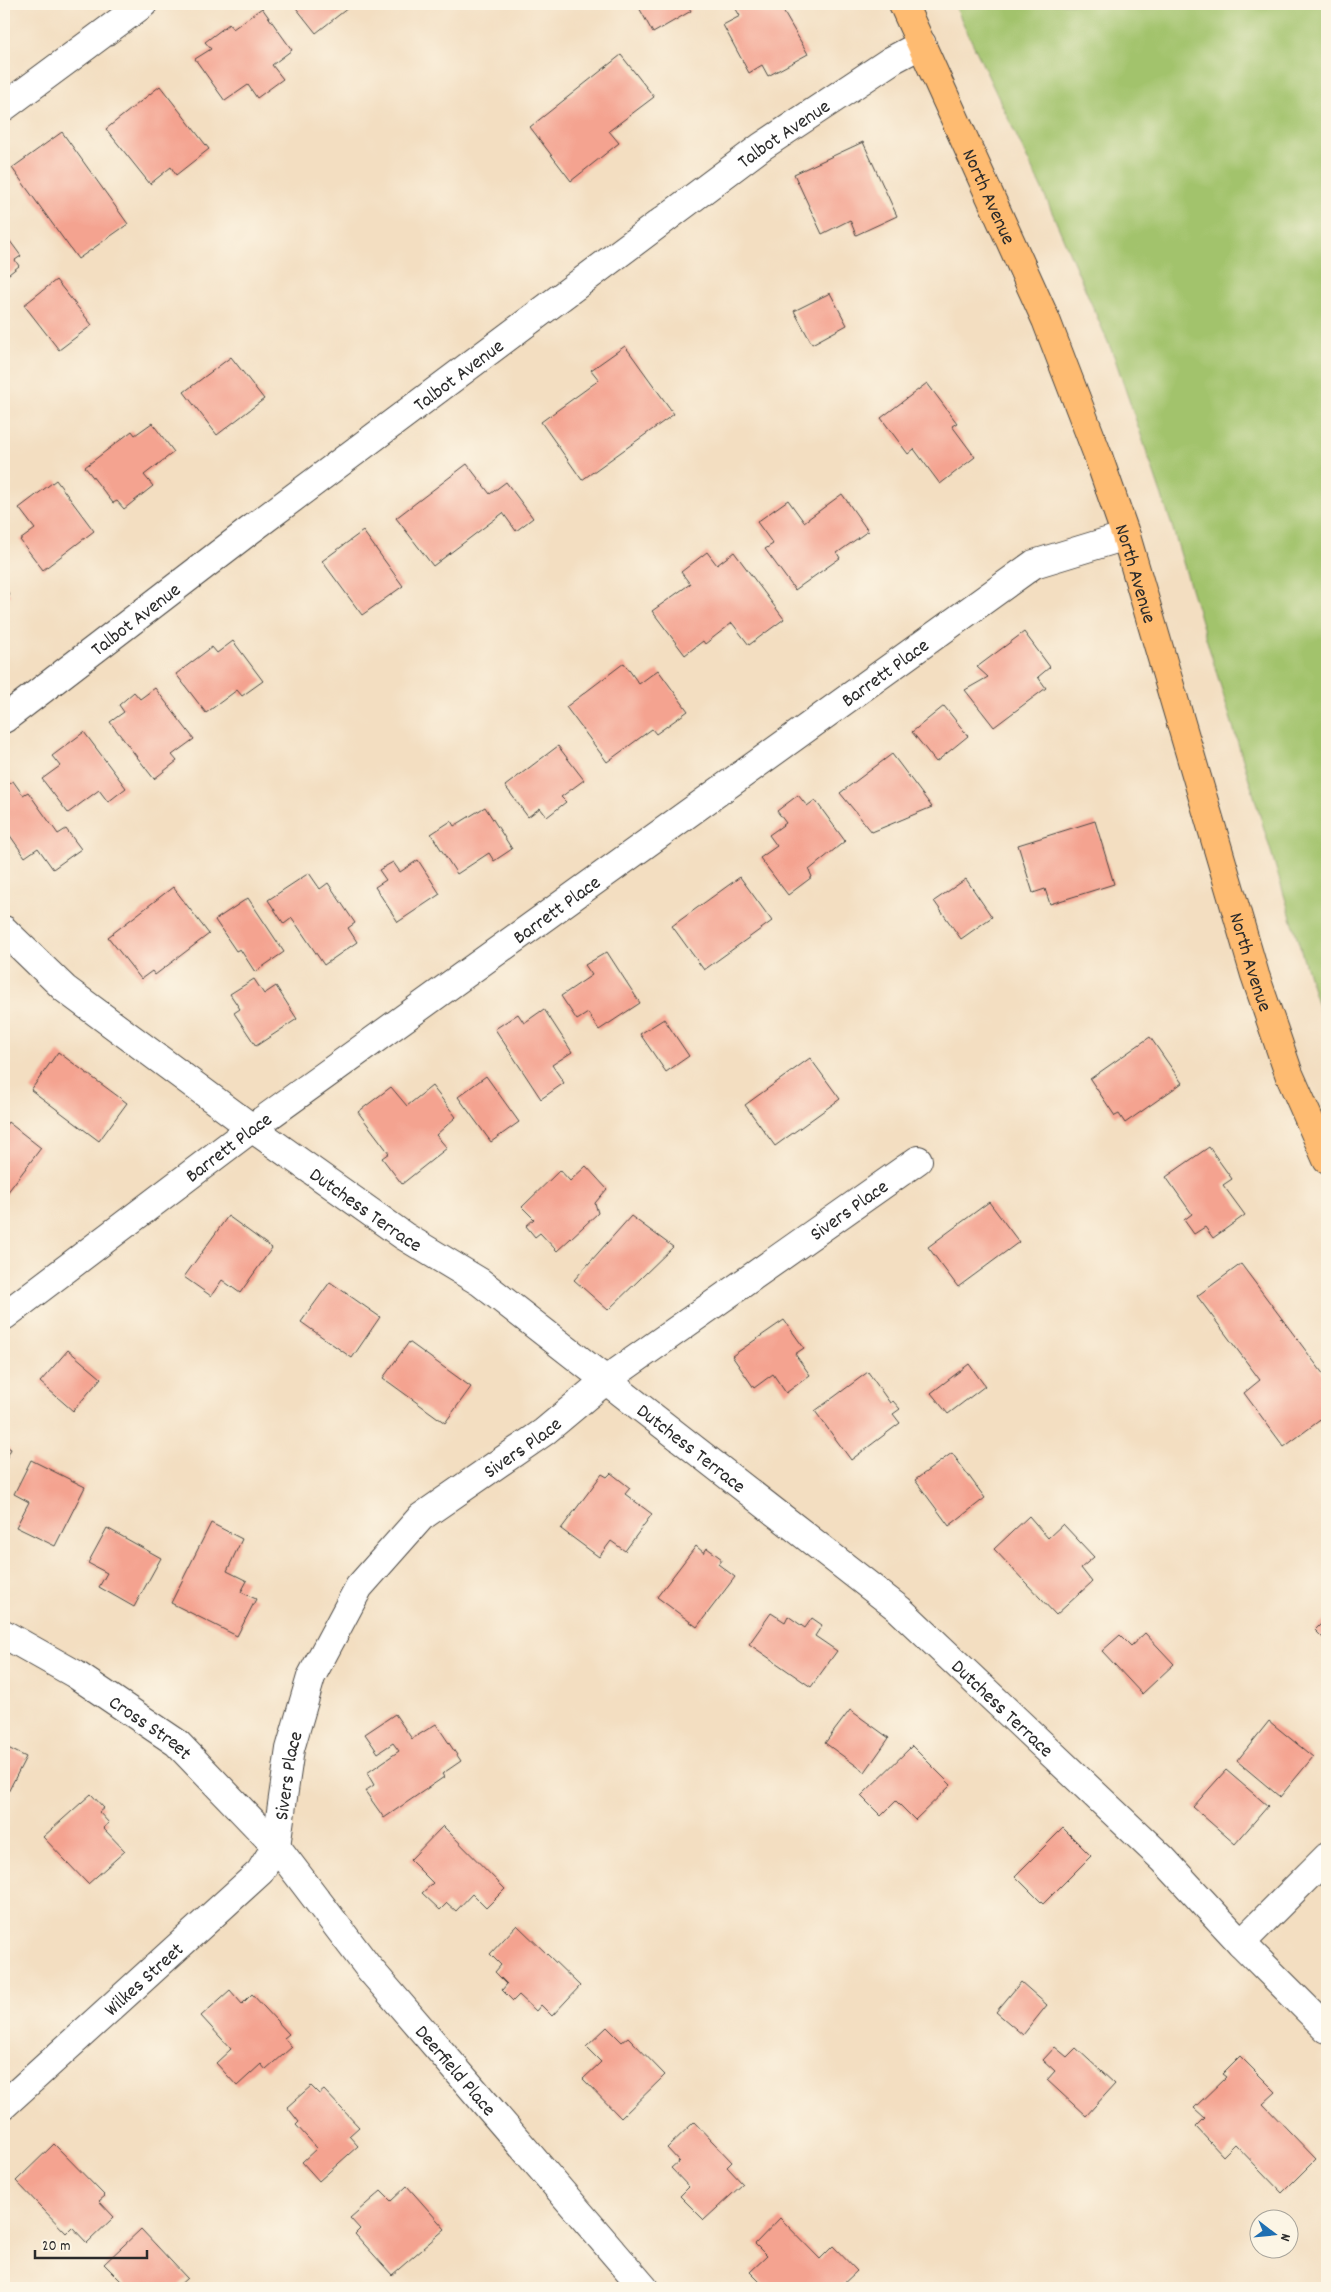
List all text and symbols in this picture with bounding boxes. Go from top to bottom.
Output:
street label: Talbot Avenue [733,94,837,177]
street label: North Avenue [953,145,1021,250]
street label: Talbot Avenue [409,333,511,420]
street label: North Avenue [1106,521,1162,627]
street label: Talbot Avenue [86,577,188,664]
street label: Barrett Place [837,633,936,715]
street label: Barrett Place [508,870,607,952]
street label: North Avenue [1220,910,1278,1016]
street label: Barrett Place [181,1107,279,1191]
street label: Dutchess Terrace [303,1162,427,1261]
street label: Sivers Place [805,1174,895,1249]
street label: Dutchess Terrace [630,1398,751,1501]
street label: Sivers Place [479,1412,569,1487]
street label: Dutchess Terrace [944,1654,1059,1765]
street label: Cross Street [102,1690,197,1767]
street label: Sivers Place [269,1728,312,1822]
street label: Wilkes Street [99,1937,191,2024]
street label: Deerfield Place [407,2020,501,2124]
north arrow [1248,2210,1298,2260]
scale bar [35,2227,148,2259]
text: N [1274,2231,1295,2243]
text: 20 m [42,2236,70,2258]

